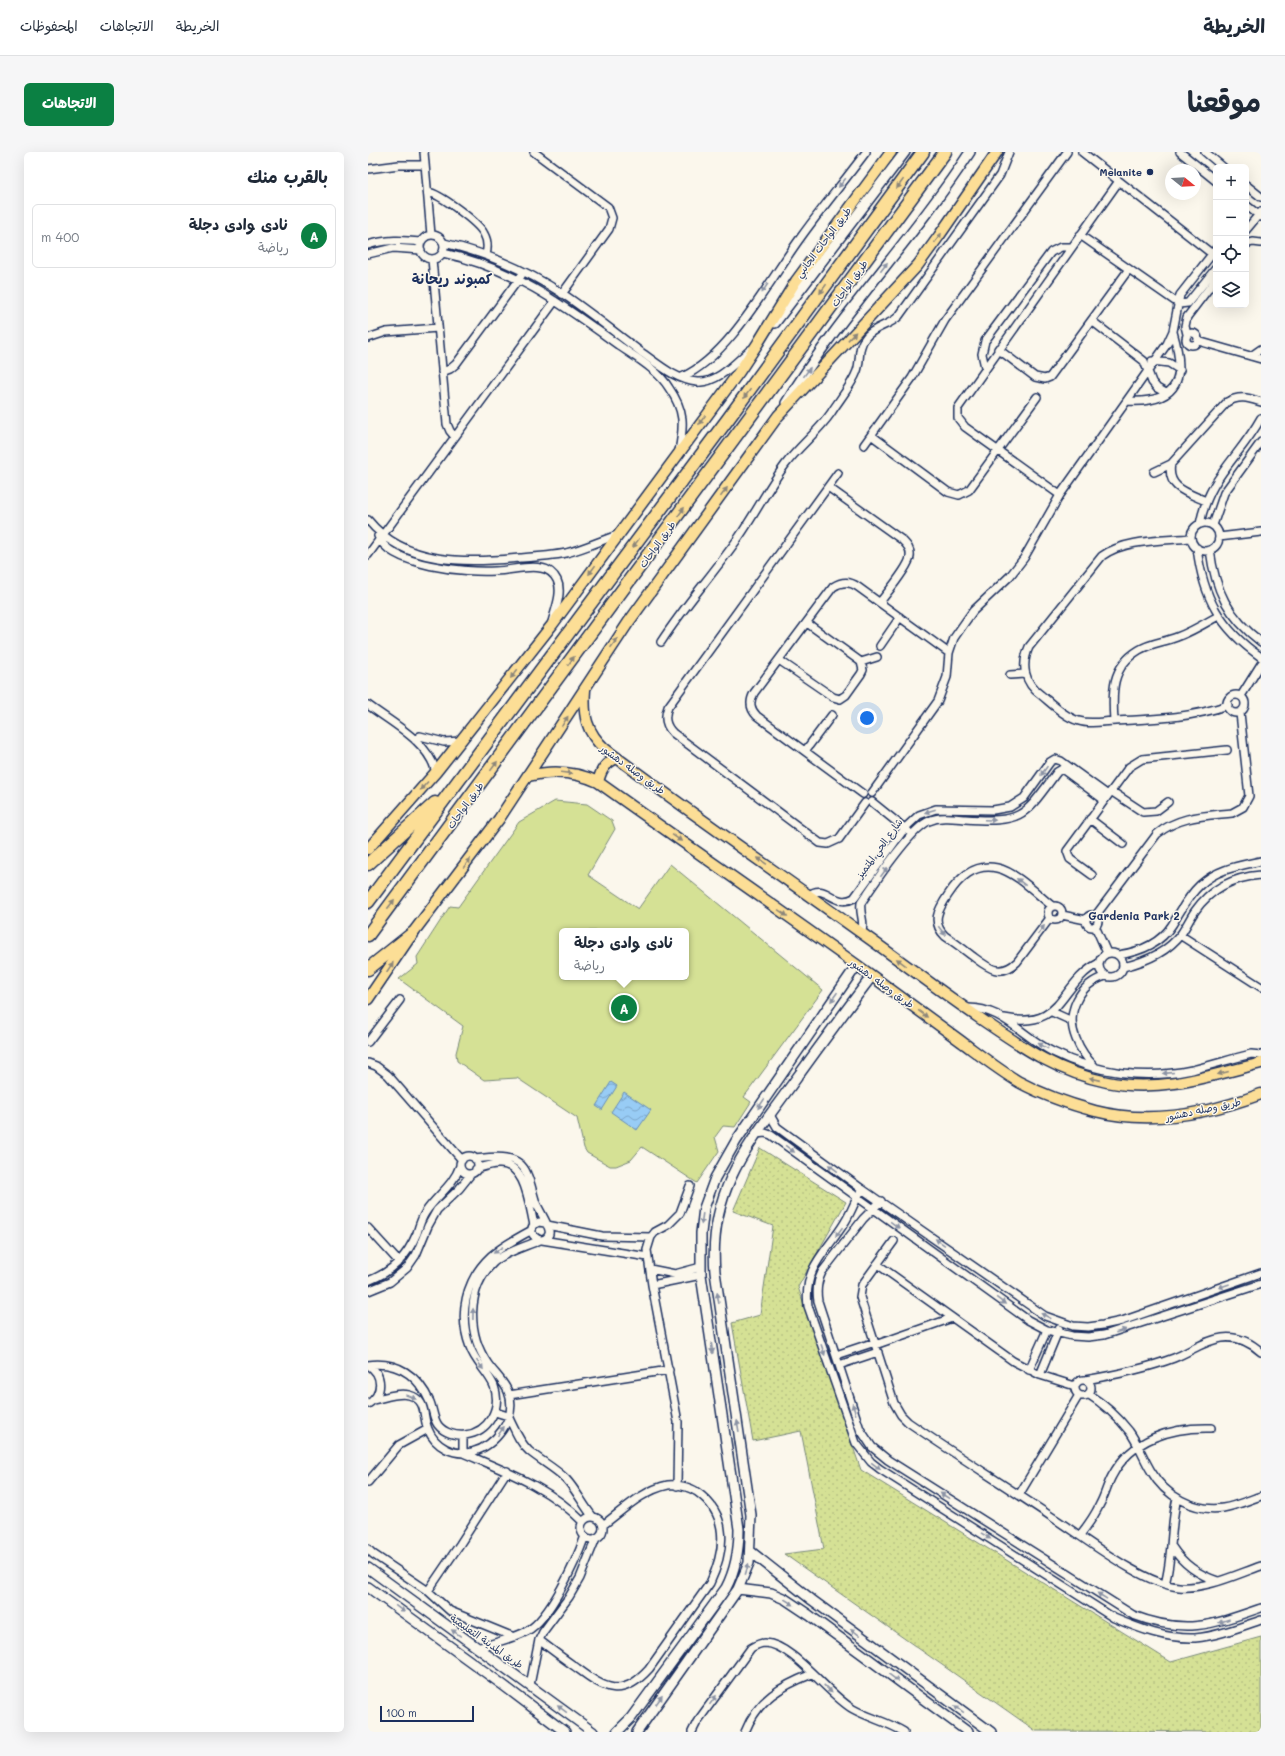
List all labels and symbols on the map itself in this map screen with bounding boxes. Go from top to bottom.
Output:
north arrow [1165,164,1201,200]
place label: Melanite [1100,165,1142,179]
marker: Melanite [1145,167,1155,177]
one-way arrow [838,177,846,188]
one-way arrow [896,178,904,189]
street label: طريق الواحات الجانبي [792,204,857,282]
one-way arrow [933,233,942,244]
street label: طريق الواحات [827,257,871,309]
one-way arrow [880,262,888,273]
district label: كمبوند ريحانة [412,269,493,288]
one-way arrow [762,282,769,294]
one-way arrow [819,283,828,294]
one-way arrow [847,331,857,341]
one-way arrow [803,366,811,377]
one-way arrow [743,388,751,399]
one-way arrow [698,415,706,425]
one-way arrow [719,487,728,498]
one-way arrow [677,506,685,517]
street label: طريق الواحات [635,518,679,570]
one-way arrow [632,537,640,548]
one-way arrow [588,565,596,575]
one-way arrow [610,638,618,648]
one-way arrow [567,656,575,667]
one-way arrow [509,668,518,679]
your location [857,708,877,728]
one-way arrow [561,715,568,727]
street label: طريق وصله دهشور [597,740,668,797]
one-way arrow [490,761,498,771]
one-way arrow [1039,766,1048,777]
one-way arrow [561,770,573,776]
street label: طريق الواحات [443,779,487,831]
one-way arrow [419,781,428,791]
one-way arrow [924,808,936,814]
street label: شارع الحي المتميز [852,815,908,883]
one-way arrow [984,817,997,823]
one-way arrow [672,834,683,842]
one-way arrow [463,857,472,868]
one-way arrow [757,857,767,865]
one-way arrow [880,866,888,877]
one-way arrow [1016,877,1027,886]
one-way arrow [387,899,395,909]
district label: Gardenia Park 2 [1088,908,1180,923]
one-way arrow [778,909,789,917]
one-way arrow [1037,925,1045,936]
one-way arrow [938,926,947,937]
street label: طريق وصله دهشور [846,954,917,1011]
one-way arrow [896,958,907,966]
one-way arrow [386,962,394,972]
one-way arrow [830,992,838,1002]
pin: A [611,993,637,1023]
one-way arrow [918,1009,929,1018]
one-way arrow [1037,1043,1049,1050]
one-way arrow [1162,1070,1174,1076]
one-way arrow [1217,1070,1229,1076]
one-way arrow [1089,1076,1101,1082]
street label: طريق وصله دهشور [1163,1094,1242,1124]
one-way arrow [757,1099,765,1109]
one-way arrow [784,1145,795,1153]
one-way arrow [828,1164,839,1172]
one-way arrow [699,1213,705,1225]
one-way arrow [890,1221,901,1229]
one-way arrow [834,1226,843,1237]
one-way arrow [935,1238,945,1246]
one-way arrow [493,1246,504,1254]
one-way arrow [1218,1283,1230,1289]
one-way arrow [715,1292,721,1304]
one-way arrow [996,1297,1006,1305]
one-way arrow [469,1307,476,1320]
one-way arrow [1041,1313,1052,1320]
one-way arrow [1115,1328,1127,1334]
one-way arrow [709,1342,715,1354]
one-way arrow [820,1344,826,1356]
one-way arrow [476,1360,484,1371]
one-way arrow [405,1394,417,1400]
one-way arrow [851,1403,857,1415]
one-way arrow [735,1420,741,1433]
one-way arrow [497,1426,505,1436]
one-way arrow [871,1462,881,1470]
one-way arrow [940,1492,950,1500]
one-way arrow [980,1532,991,1540]
one-way arrow [744,1563,750,1575]
one-way arrow [1096,1592,1108,1599]
one-way arrow [784,1598,794,1606]
one-way arrow [394,1605,405,1614]
street label: طريق المدينة التعليمية [448,1611,526,1671]
one-way arrow [1218,1618,1230,1624]
one-way arrow [850,1628,860,1636]
one-way arrow [451,1629,462,1637]
one-way arrow [889,1674,899,1682]
one-way arrow [823,1684,833,1694]
one-way arrow [709,1694,717,1705]
one-way arrow [655,1695,663,1705]
scale bar [380,1704,474,1723]
one-way arrow [557,1705,567,1713]
one-way arrow [954,1705,965,1713]

